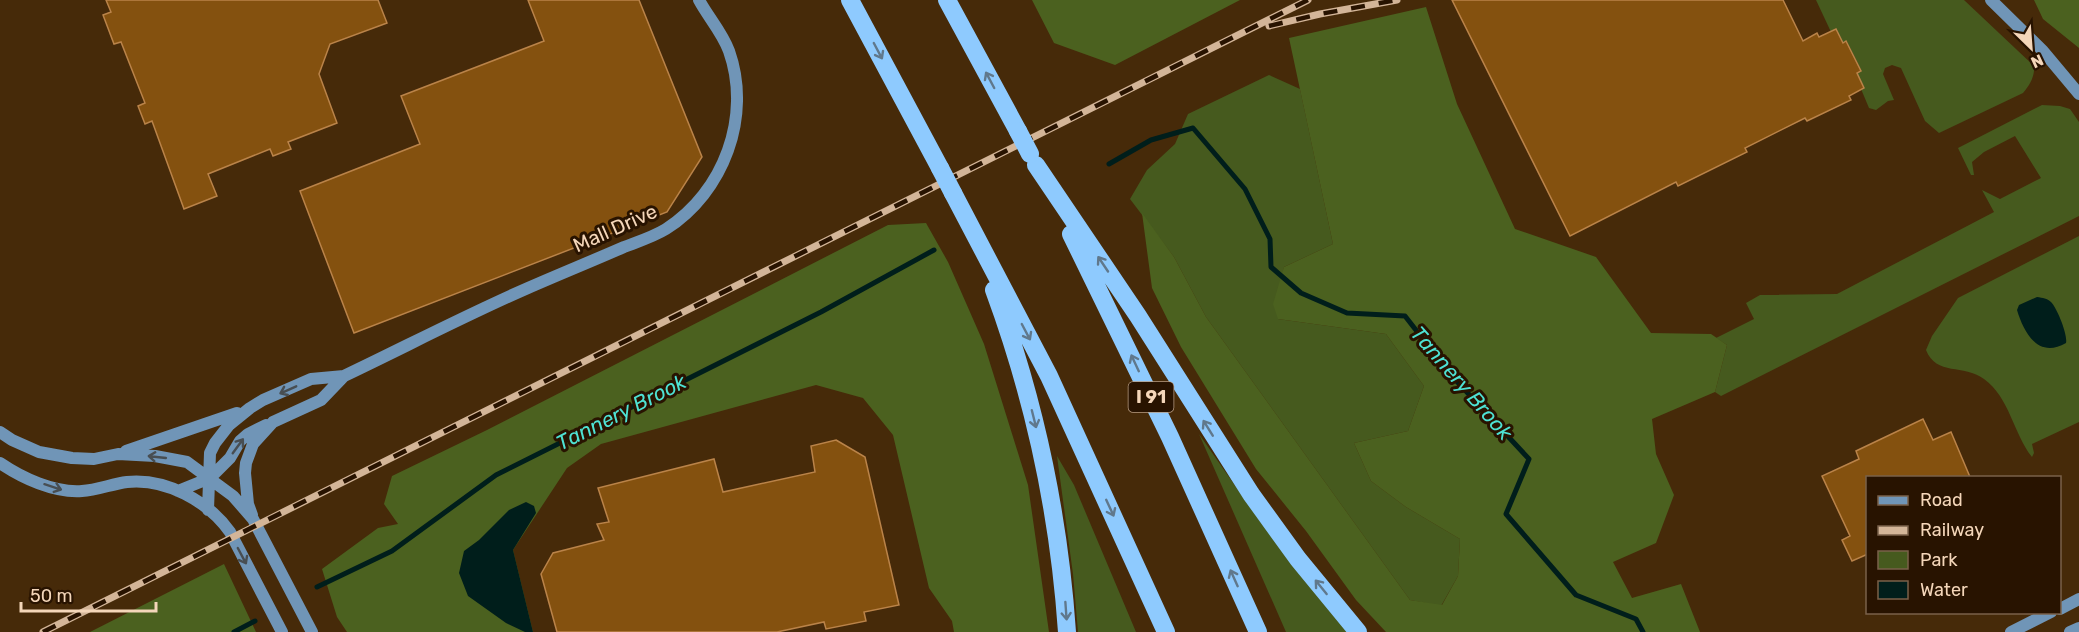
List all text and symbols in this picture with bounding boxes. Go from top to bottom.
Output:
north arrow [2001,18,2061,78]
one-way arrow [873,42,884,60]
text: N [2028,50,2046,72]
one-way arrow [984,71,995,89]
street label: Mall Drive [569,199,661,257]
one-way arrow [1097,256,1109,273]
water label: Tannery Brook [1406,321,1519,446]
one-way arrow [1021,322,1032,340]
one-way arrow [1128,355,1140,373]
water label: Tannery Brook [552,368,691,456]
road number: I 91 [1128,382,1174,412]
one-way arrow [279,385,297,396]
one-way arrow [1029,409,1040,428]
one-way arrow [1202,420,1214,437]
one-way arrow [231,438,244,454]
one-way arrow [148,451,167,462]
legend [1866,476,2061,614]
one-way arrow [43,482,62,493]
text: Road [1920,489,1963,511]
one-way arrow [1104,498,1116,516]
text: Railway [1920,519,1984,541]
one-way arrow [237,547,248,565]
text: Park [1920,549,1958,571]
one-way arrow [1228,570,1239,588]
scale bar [21,575,156,613]
one-way arrow [1314,579,1327,595]
text: Water [1920,579,1968,601]
text: 50 m [30,585,73,607]
one-way arrow [1061,601,1072,621]

